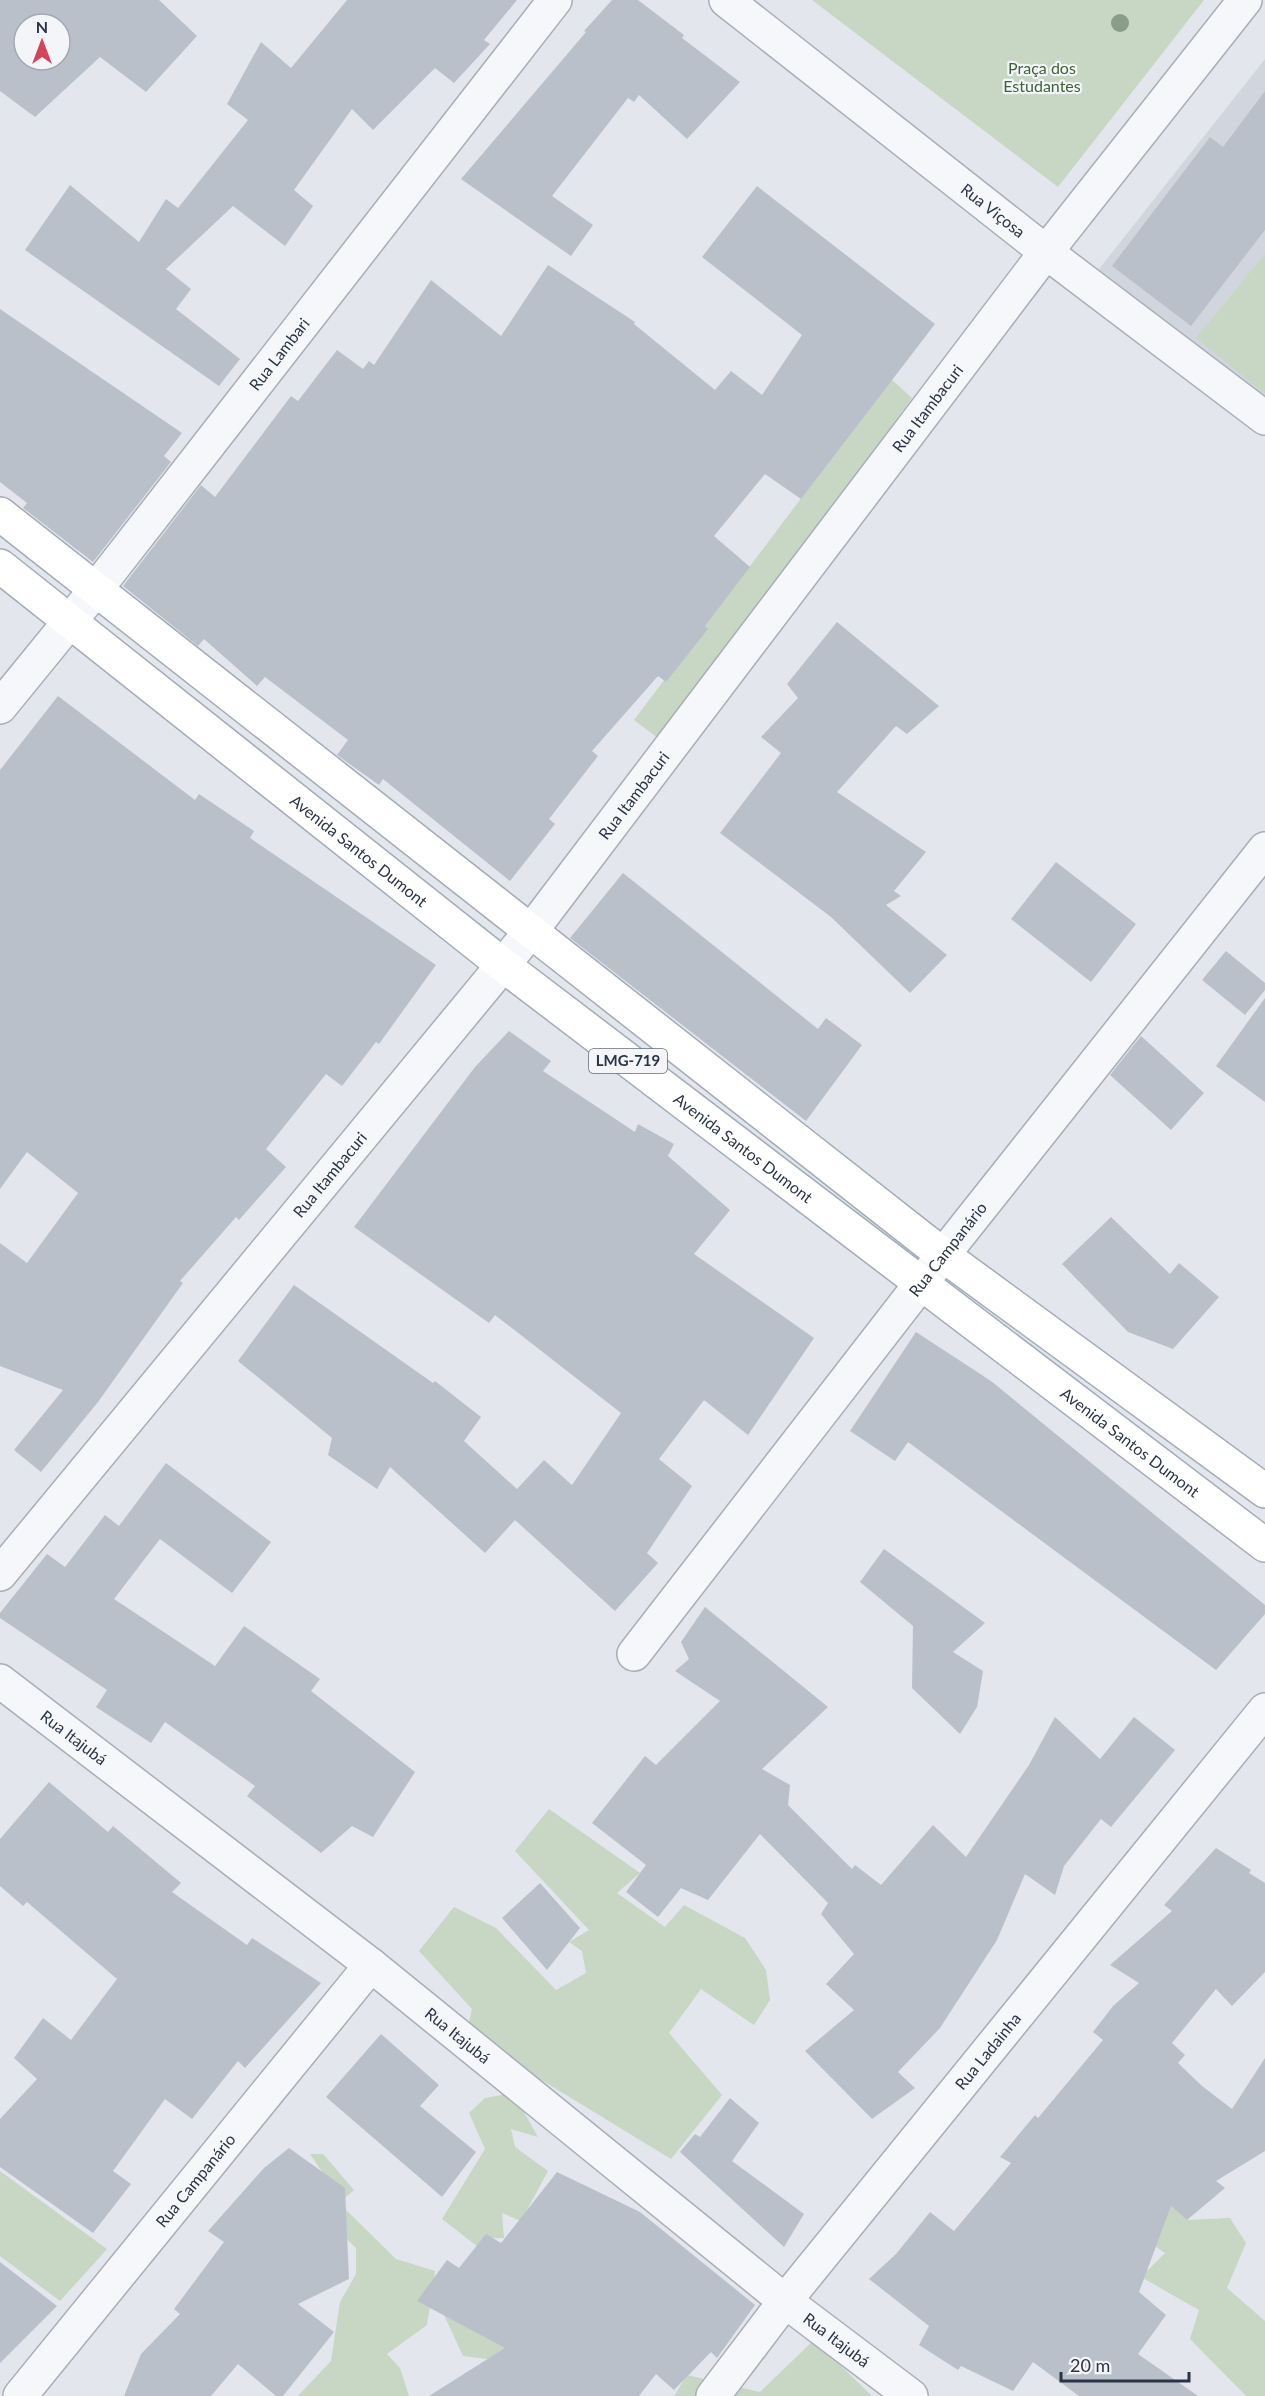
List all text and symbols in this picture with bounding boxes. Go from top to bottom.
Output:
north arrow [12,12,72,72]
text: N [36,17,48,36]
park label: Praça dos Estudantes [1003,58,1081,95]
street label: Rua Viçosa [958,179,1029,241]
street label: Rua Lambari [245,314,313,394]
street label: Rua Itambacuri [888,360,966,456]
street label: Rua Itambacuri [594,748,673,843]
street label: Avenida Santos Dumont [287,790,432,911]
road number: LMG-719 [589,1049,667,1073]
street label: Avenida Santos Dumont [670,1089,817,1207]
street label: Rua Itambacuri [289,1128,370,1221]
street label: Rua Campanário [904,1198,990,1300]
street label: Avenida Santos Dumont [1057,1383,1204,1501]
street label: Rua Itajubá [37,1706,111,1768]
street label: Rua Itajubá [422,2003,495,2067]
street label: Rua Ladainha [951,2009,1024,2093]
street label: Rua Campanário [151,2130,239,2231]
street label: Rua Itajubá [800,2308,874,2371]
scale bar [1061,2345,1188,2383]
text: 20 m [1070,2354,1110,2376]

